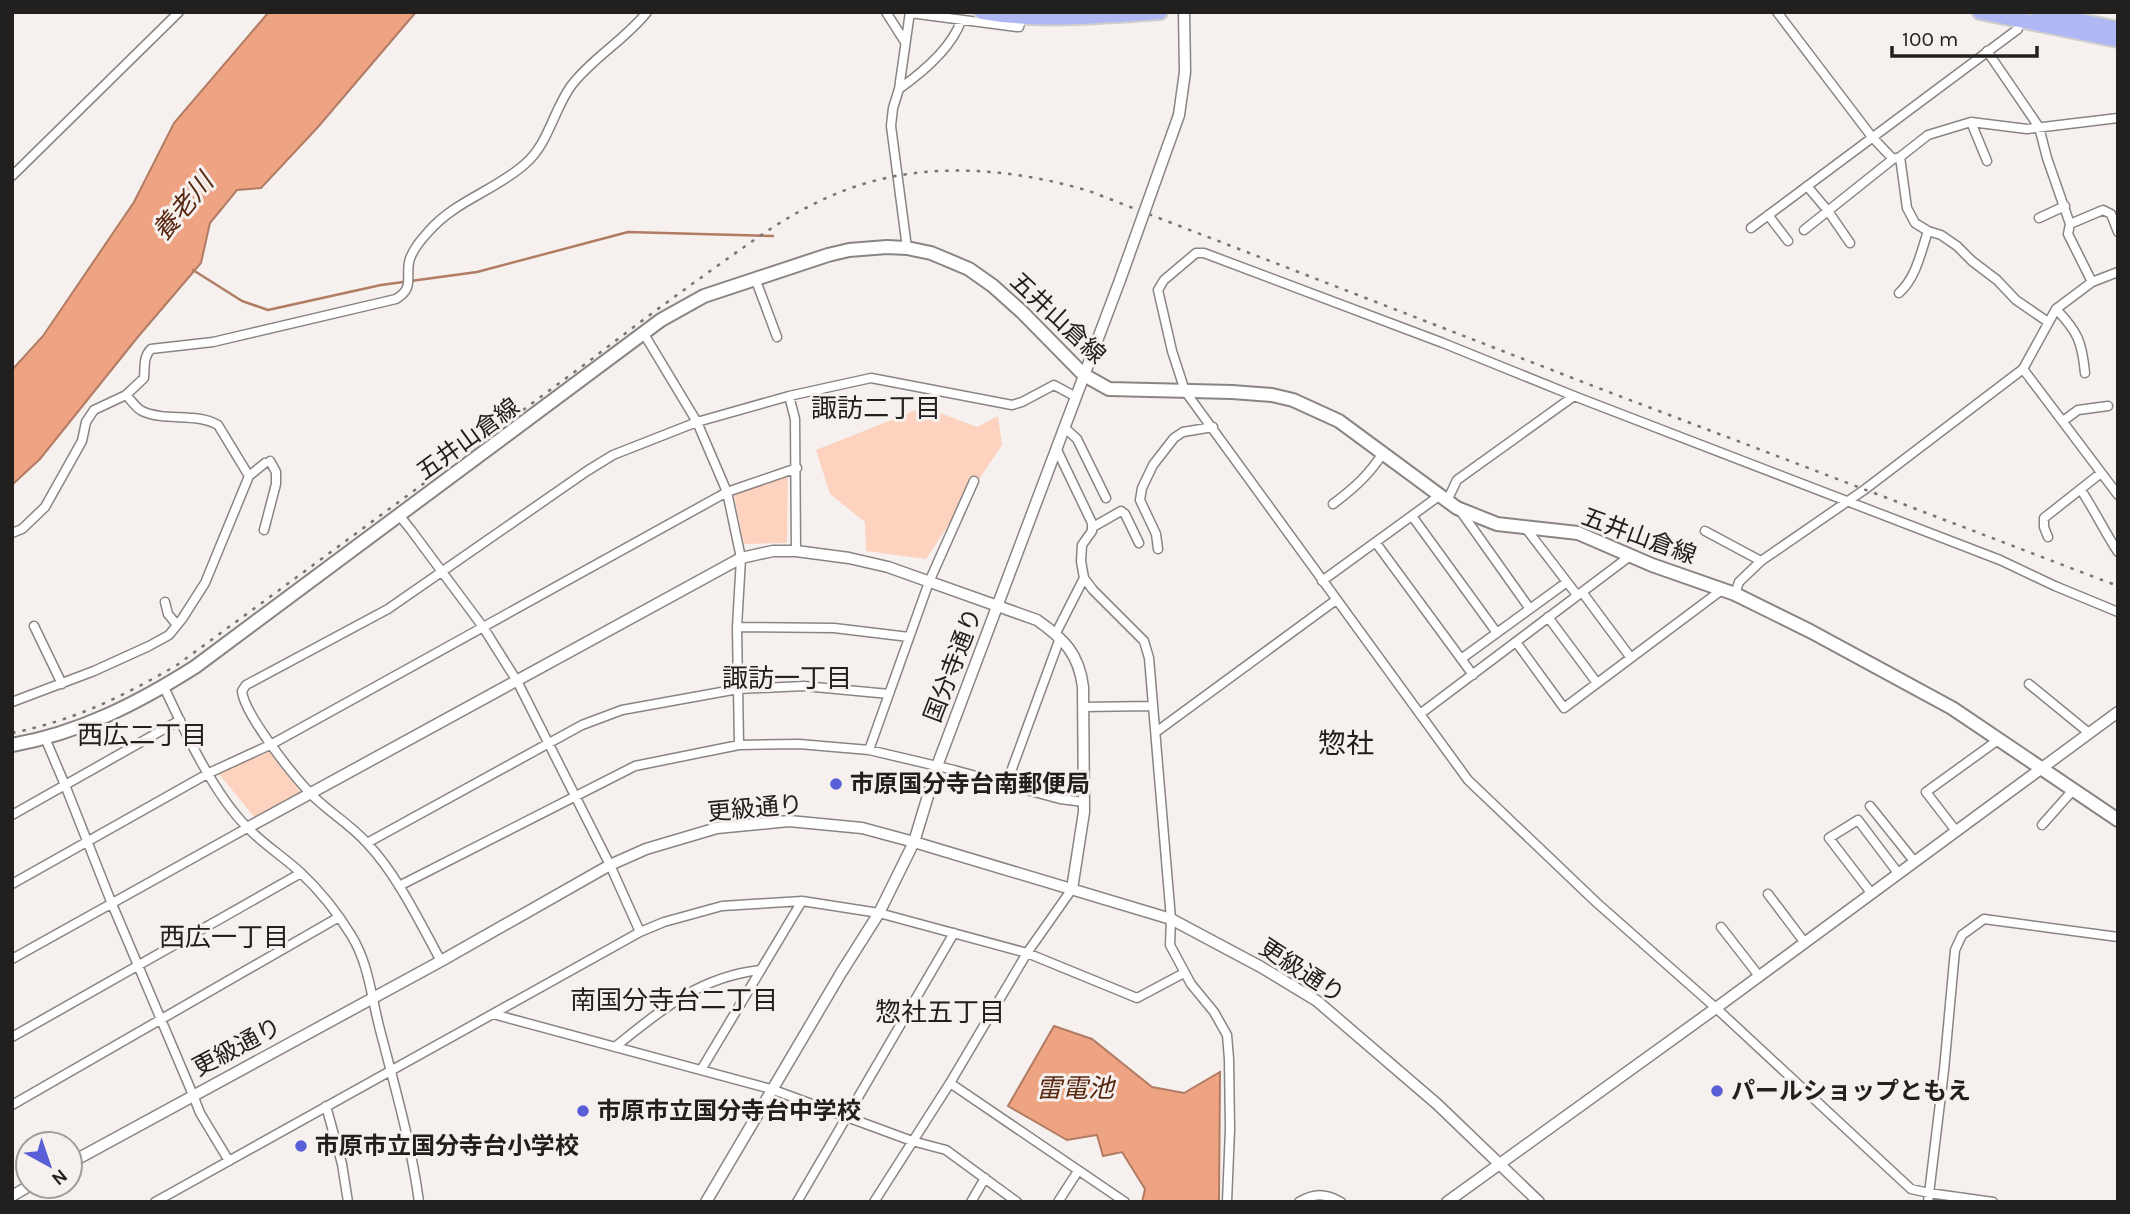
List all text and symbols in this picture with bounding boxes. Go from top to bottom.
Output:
scale bar [1892,14,2037,58]
text: 100 m [1902,27,1959,51]
water label: 養老川 [146,165,222,247]
street label: 五井山倉線 [1005,267,1111,369]
street label: 五井山倉線 [411,392,525,486]
district label: 諏訪二丁目 [811,393,941,424]
street label: 五井山倉線 [1578,502,1700,570]
street label: 国分寺通り [918,604,988,726]
district label: 諏訪一丁目 [722,663,852,694]
district label: 西広二丁目 [77,720,207,751]
district label: 惣社 [1318,727,1374,760]
place label: 市原国分寺台南郵便局 [850,770,1090,798]
marker: 市原国分寺台南郵便局 [828,776,844,792]
street label: 更級通り [706,790,804,826]
district label: 西広一丁目 [159,922,289,953]
street label: 更級通り [1254,933,1350,1009]
district label: 南国分寺台二丁目 [570,985,778,1016]
district label: 惣社五丁目 [875,997,1005,1028]
street label: 更級通り [188,1012,286,1082]
water label: 雷電池 [1036,1073,1117,1104]
place label: パールショップともえ [1731,1077,1971,1105]
marker: パールショップともえ [1709,1083,1725,1099]
place label: 市原市立国分寺台中学校 [597,1097,861,1125]
marker: 市原市立国分寺台中学校 [575,1103,591,1119]
north arrow [14,1130,84,1200]
place label: 市原市立国分寺台小学校 [315,1132,579,1160]
marker: 市原市立国分寺台小学校 [293,1138,309,1154]
text: N [47,1164,72,1190]

